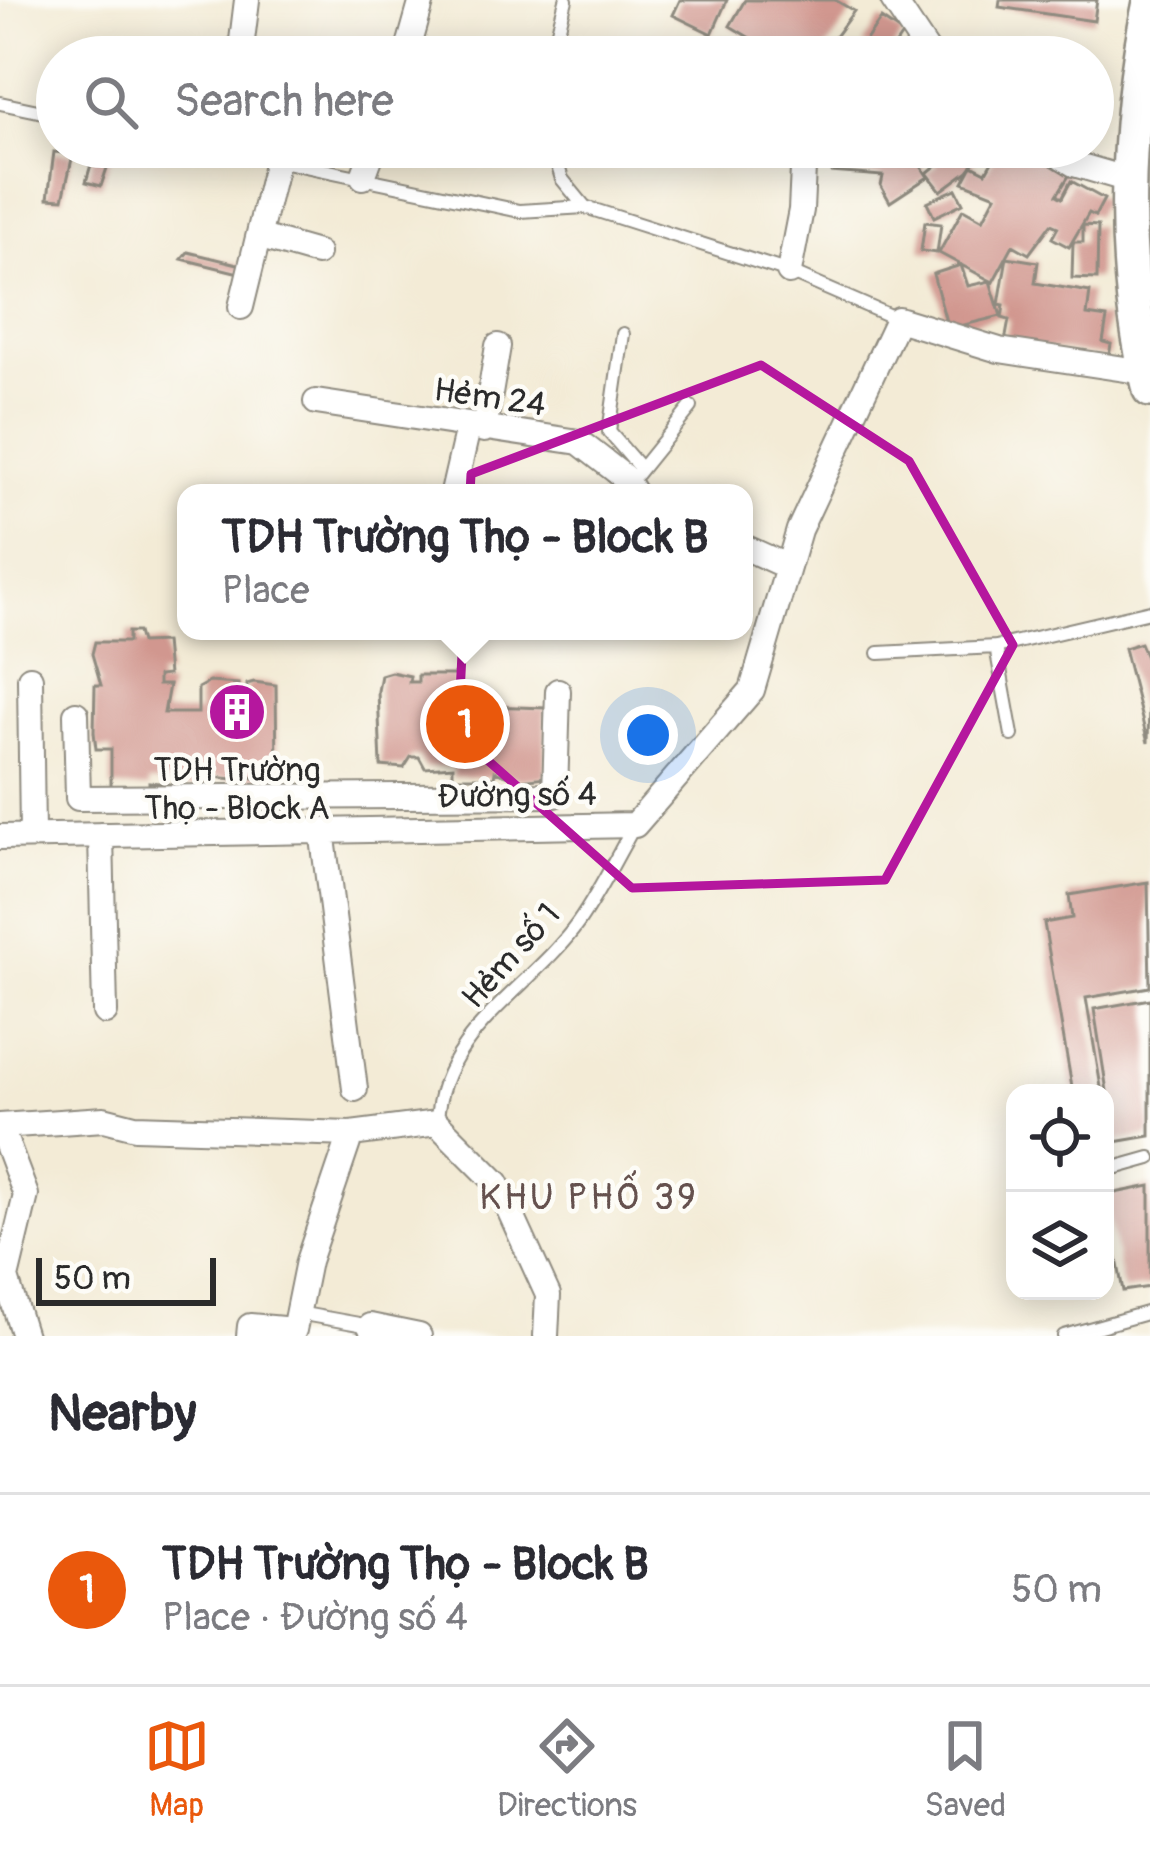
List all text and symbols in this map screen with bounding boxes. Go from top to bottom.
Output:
search box [36,36,1114,168]
icon: search [78,69,144,135]
text: Search here [174,74,394,130]
street label: Hẻm 24 [431,369,548,426]
popup [177,484,753,640]
text: TDH Trường Thọ - Block B [222,510,708,566]
text: Place [222,566,310,615]
pin: 1 [426,679,504,769]
building icon: TDH Trường Thọ - Block A [206,681,268,743]
your location [618,705,678,765]
place label: TDH Trường Thọ - Block A [144,750,330,829]
street label: Đường số 4 [437,774,597,817]
street label: Hẻm số 1 [453,895,569,1017]
map controls [1006,1084,1114,1300]
button: locate [1006,1084,1114,1192]
district label: KHU PHỐ 39 [479,1170,699,1220]
button: layers [1006,1192,1114,1300]
scale bar [36,1252,216,1305]
text: 50 m [54,1258,131,1299]
text: Nearby [48,1382,196,1446]
text: TDH Trường Thọ - Block B [162,1537,649,1593]
text: 1 [79,1565,95,1614]
text: 50 m [1011,1565,1102,1614]
text: Place · Đường số 4 [162,1593,468,1642]
tab: Map [144,1713,210,1826]
tab: Directions [497,1713,637,1826]
tab: Saved [924,1713,1006,1826]

